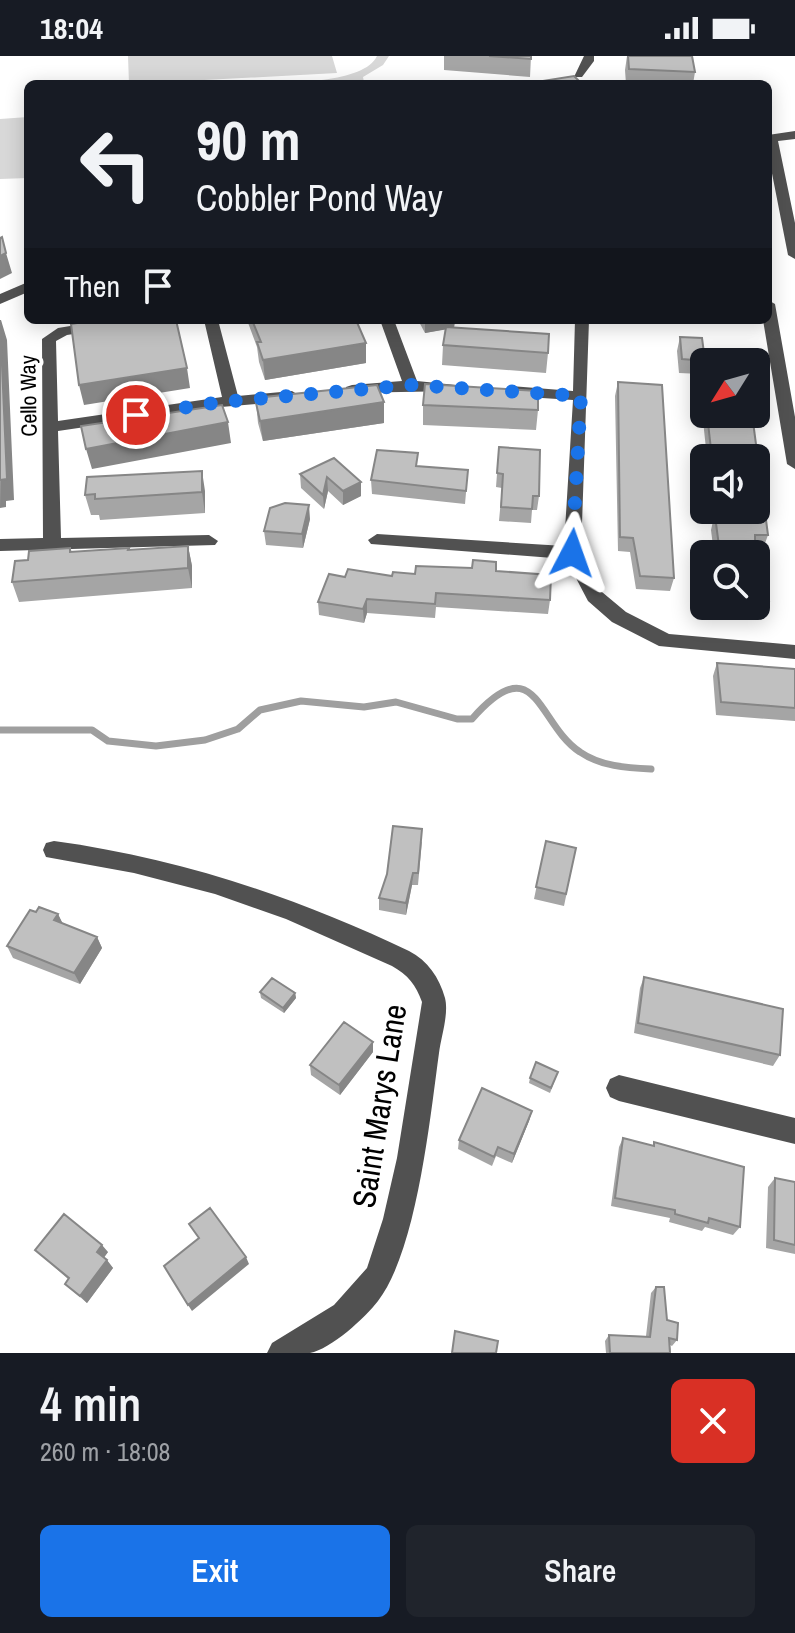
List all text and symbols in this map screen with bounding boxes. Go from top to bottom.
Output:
text: 18:04 [40,8,103,48]
text: 90 m [196,102,301,177]
icon: left [64,112,168,216]
text: Cobbler Pond Way [196,174,443,222]
icon: arrive [136,264,180,308]
text: Then [64,266,120,306]
north arrow [690,348,770,428]
map controls [690,348,770,620]
street label: Cello Way [12,355,44,437]
pin [102,381,170,449]
icon: arrive [114,393,158,437]
button: sound [690,444,770,524]
position arrow [530,511,614,595]
button: search [690,540,770,620]
street label: Saint Marys Lane [342,1001,416,1211]
text: 4 min [40,1371,141,1436]
button: close [671,1379,755,1463]
text: 260 m · 18:08 [40,1434,170,1469]
button: Exit [40,1525,390,1617]
button: Share [406,1525,755,1617]

